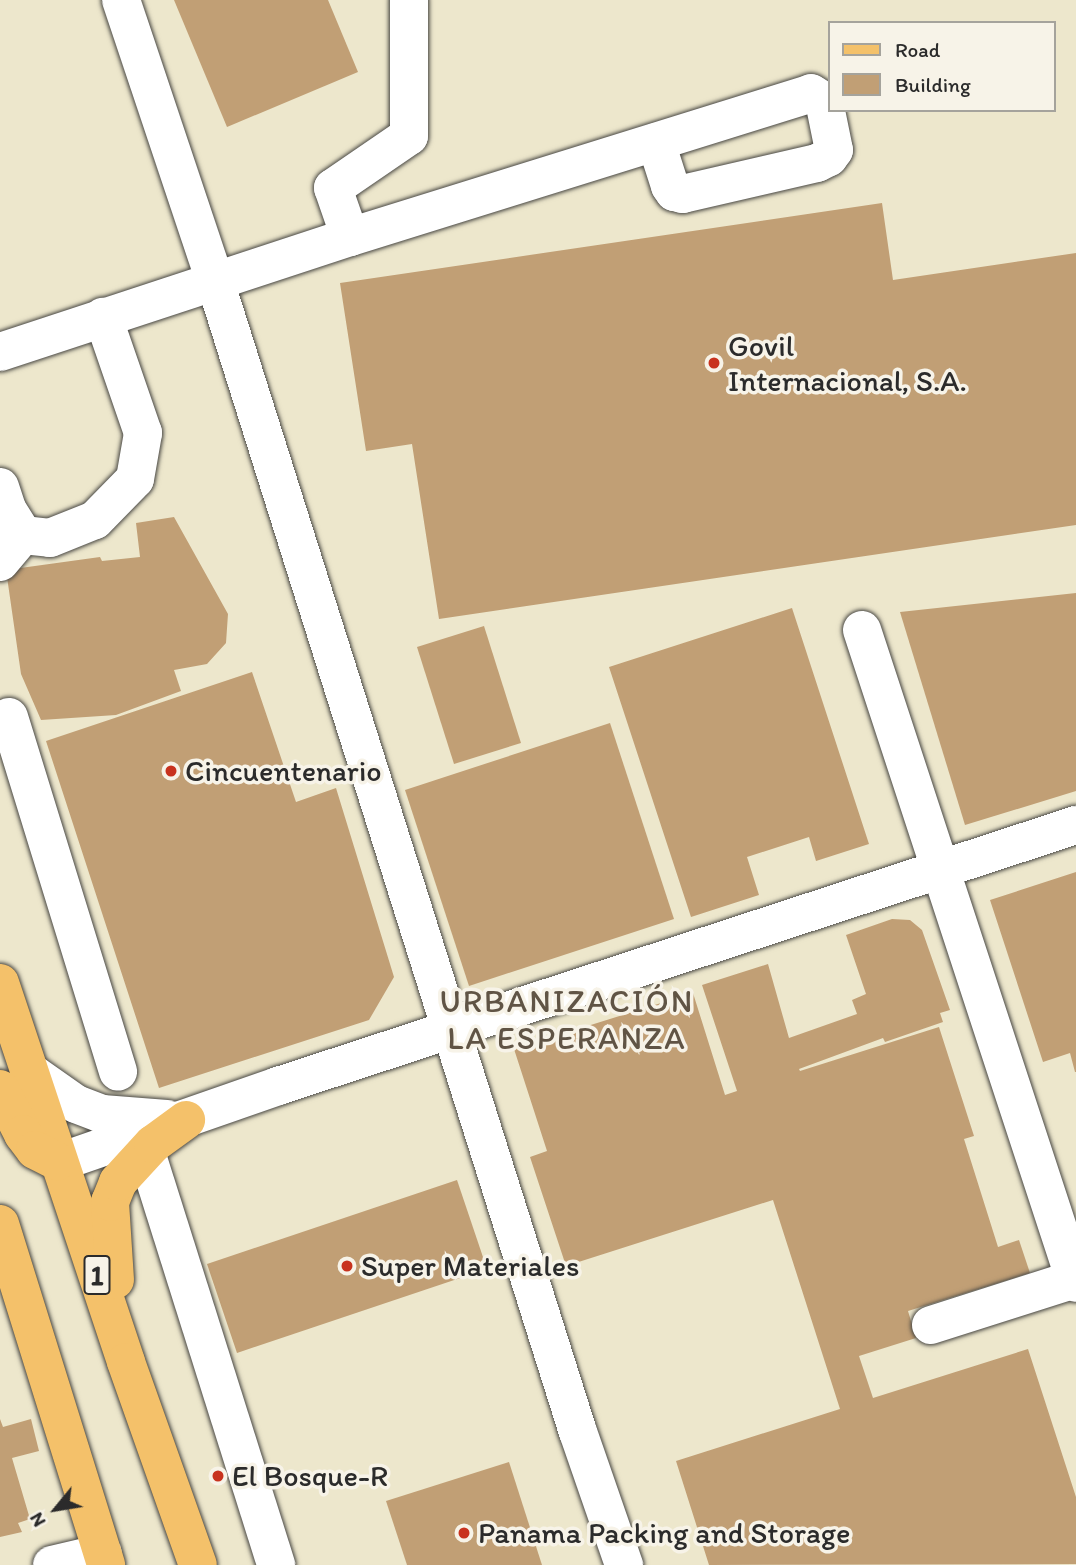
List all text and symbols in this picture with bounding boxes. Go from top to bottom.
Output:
legend [828,21,1055,112]
text: Road [895,37,940,62]
text: Building [895,72,971,97]
place label: Govil Internacional, S.A. [728,328,967,398]
marker: Govil Internacional, S.A. [706,355,722,371]
place label: Cincuentenario [185,753,382,789]
marker: Cincuentenario [163,763,179,779]
district label: URBANIZACIÓN LA ESPERANZA [443,983,691,1058]
place label: Super Materiales [361,1248,578,1284]
road number: 1 [83,1250,111,1300]
marker: Super Materiales [339,1258,355,1274]
place label: El Bosque-R [232,1458,388,1494]
marker: El Bosque-R [210,1468,226,1484]
north arrow [21,1474,91,1544]
text: N [24,1508,51,1531]
place label: Panama Packing and Storage [478,1515,851,1551]
marker: Panama Packing and Storage [456,1525,472,1541]

